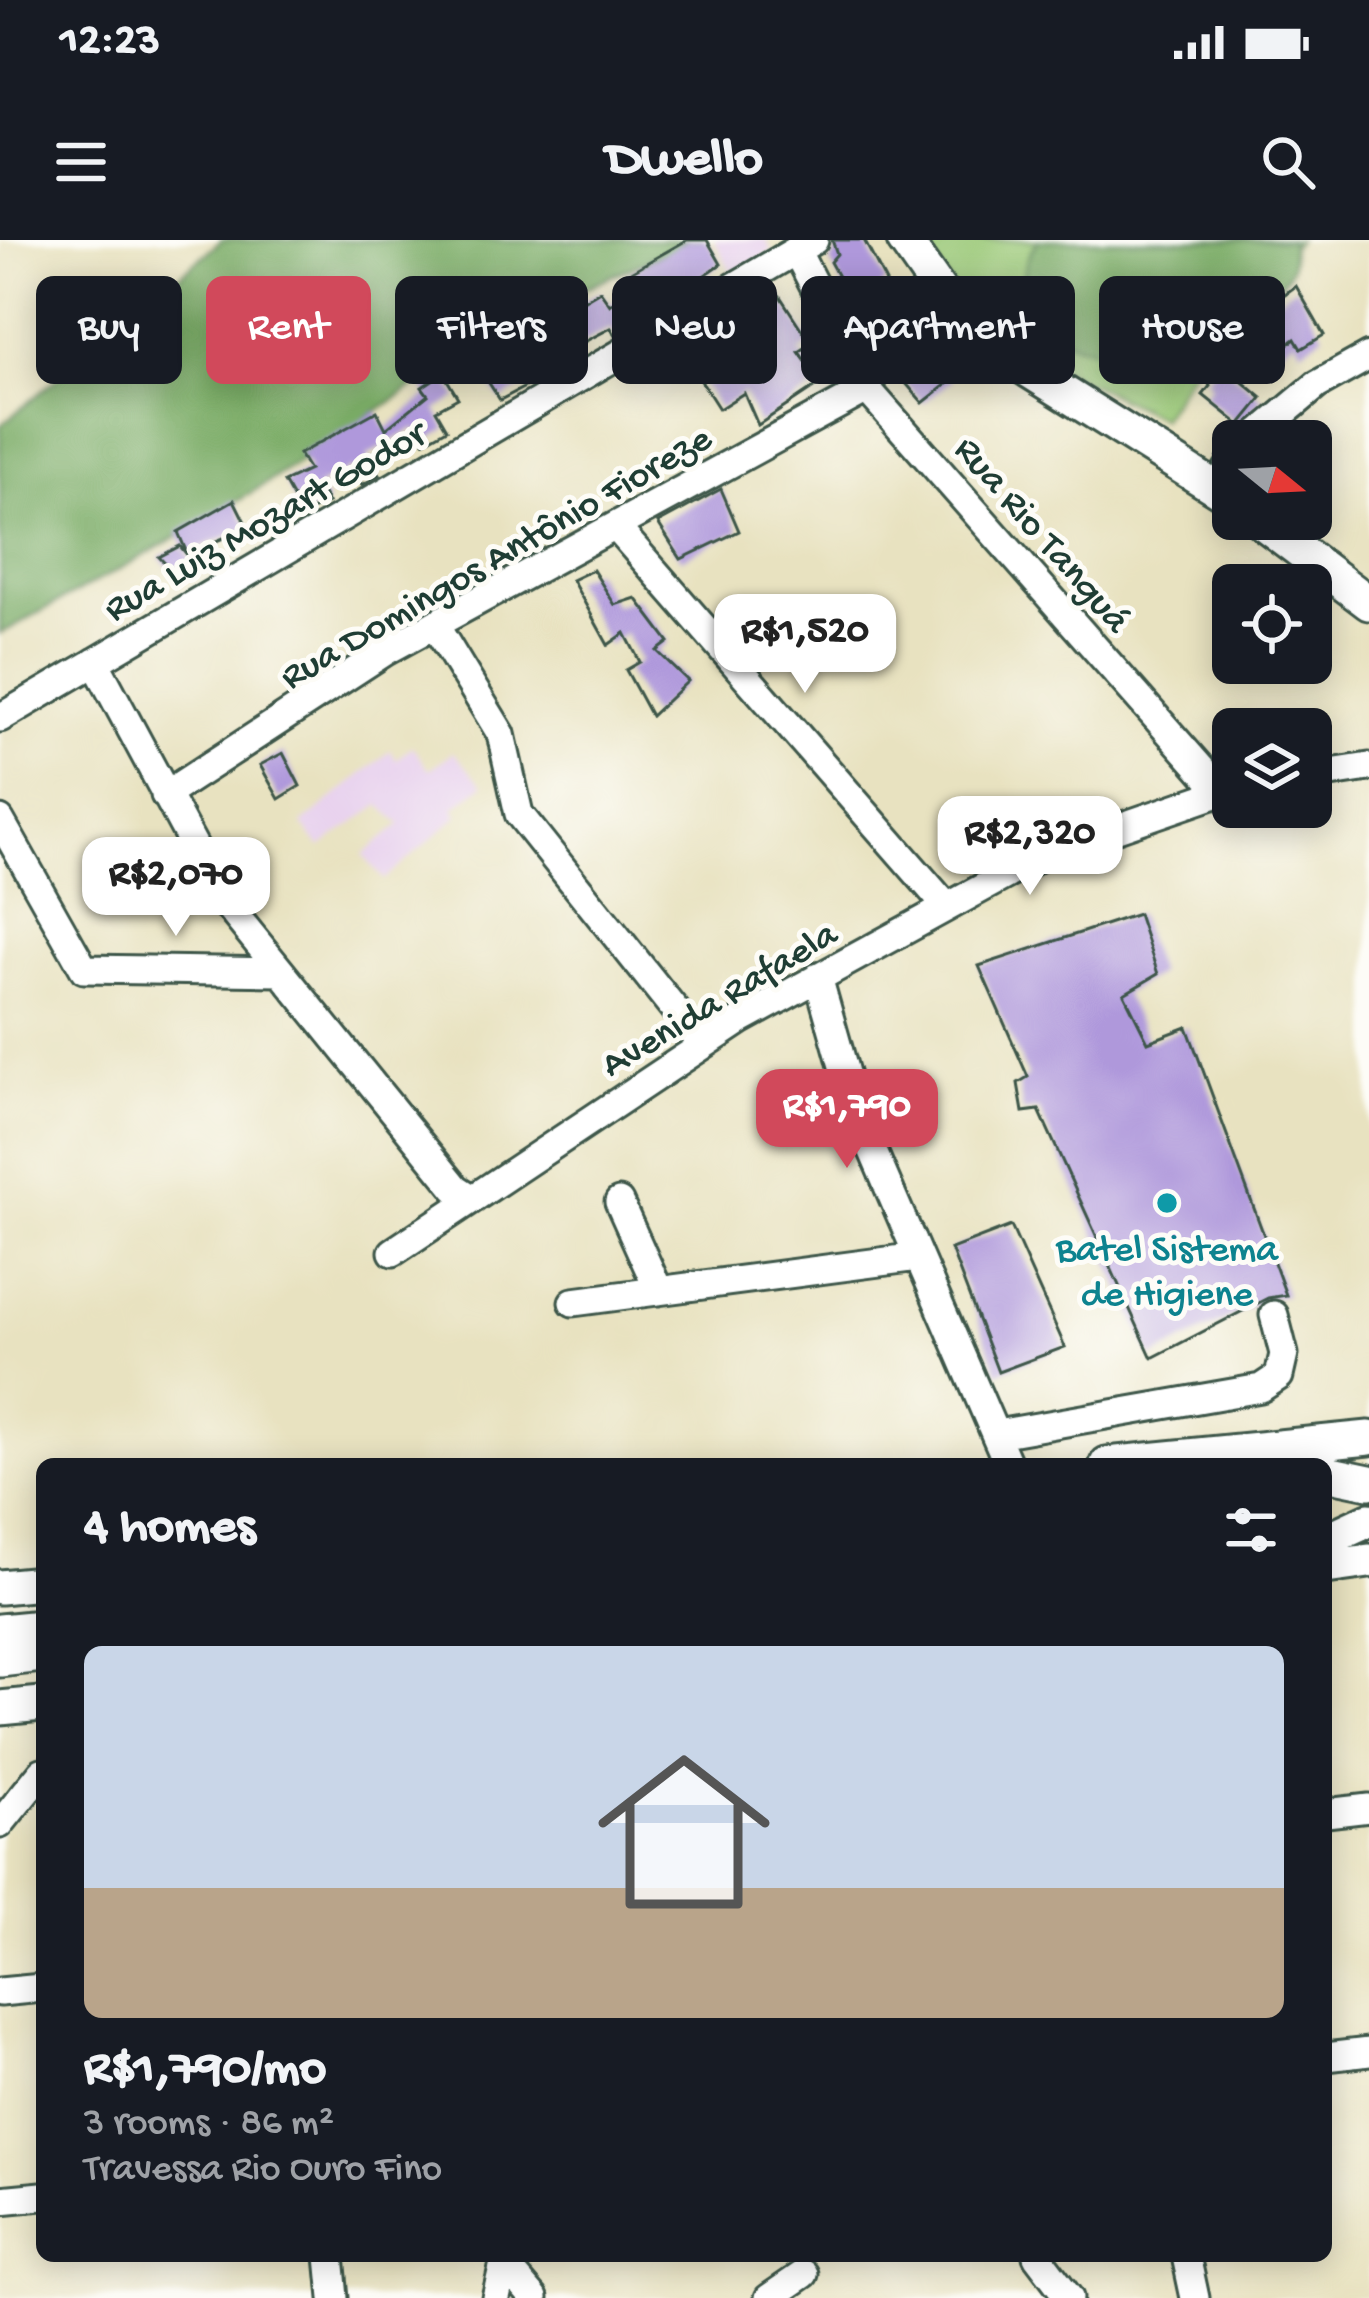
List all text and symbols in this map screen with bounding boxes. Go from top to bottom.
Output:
text: 12:23 [60,16,160,69]
icon: menu [48,129,114,195]
icon: search [1255,129,1321,195]
text: Dwello [606,130,763,194]
chip: Buy [36,276,182,384]
chip: Rent [206,276,371,384]
chip: Filters [395,276,588,384]
chip: New [612,276,777,384]
chip: Apartment [801,276,1075,384]
chip: House [1099,276,1285,384]
street label: Rua Luiz Mozart Godor [97,412,438,635]
street label: Rua Domingos Antônio Fioreze [274,417,722,703]
north arrow [1212,420,1332,540]
map controls [1212,420,1332,828]
street label: Rua Rio Tanguá [942,429,1138,645]
button: locate [1212,564,1332,684]
pin: R$1,520 [694,594,916,696]
text: R$1,520 [741,610,869,656]
button: layers [1212,708,1332,828]
pin: R$2,320 [919,796,1141,898]
text: R$2,320 [965,812,1095,858]
pin: R$2,070 [65,837,287,939]
text: R$2,070 [109,853,243,899]
street label: Avenida Rafaela [594,913,848,1091]
pin: R$1,790 [736,1069,958,1171]
text: R$1,790 [783,1085,911,1131]
marker: Batel Sistema de Higiene [1154,1190,1180,1216]
place label: Batel Sistema de Higiene [1055,1229,1279,1320]
icon: filters [1218,1497,1284,1563]
text: 4 homes [84,1500,255,1560]
icon: home [576,1724,792,1940]
text: R$1,790/mo [84,2042,326,2102]
text: 3 rooms · 86 m² [84,2102,334,2148]
text: Travessa Rio Ouro Fino [84,2148,442,2194]

